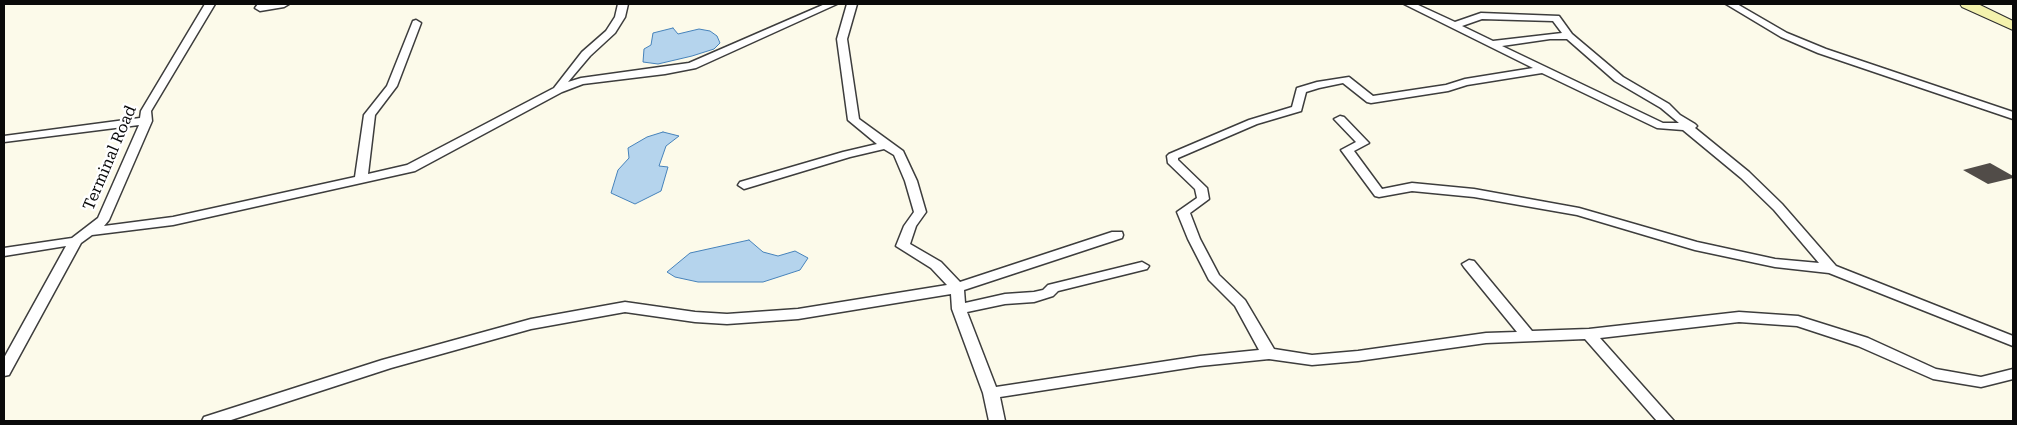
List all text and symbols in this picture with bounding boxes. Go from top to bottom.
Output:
street label: Terminal Road [79,103,141,213]

